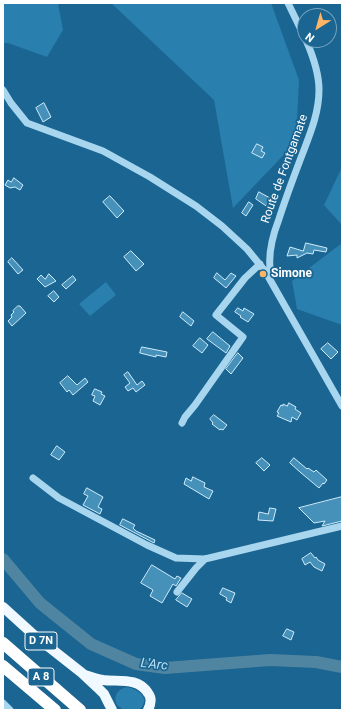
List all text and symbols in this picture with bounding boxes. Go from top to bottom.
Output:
north arrow [297,8,337,48]
text: N [303,30,317,45]
street label: Route de Fontgamate [259,113,311,225]
place label: Simone [271,267,312,281]
marker: Simone [258,269,268,279]
road number: D 7N [25,632,57,650]
water label: L'Arc [140,656,168,674]
road number: A 8 [28,668,54,686]

